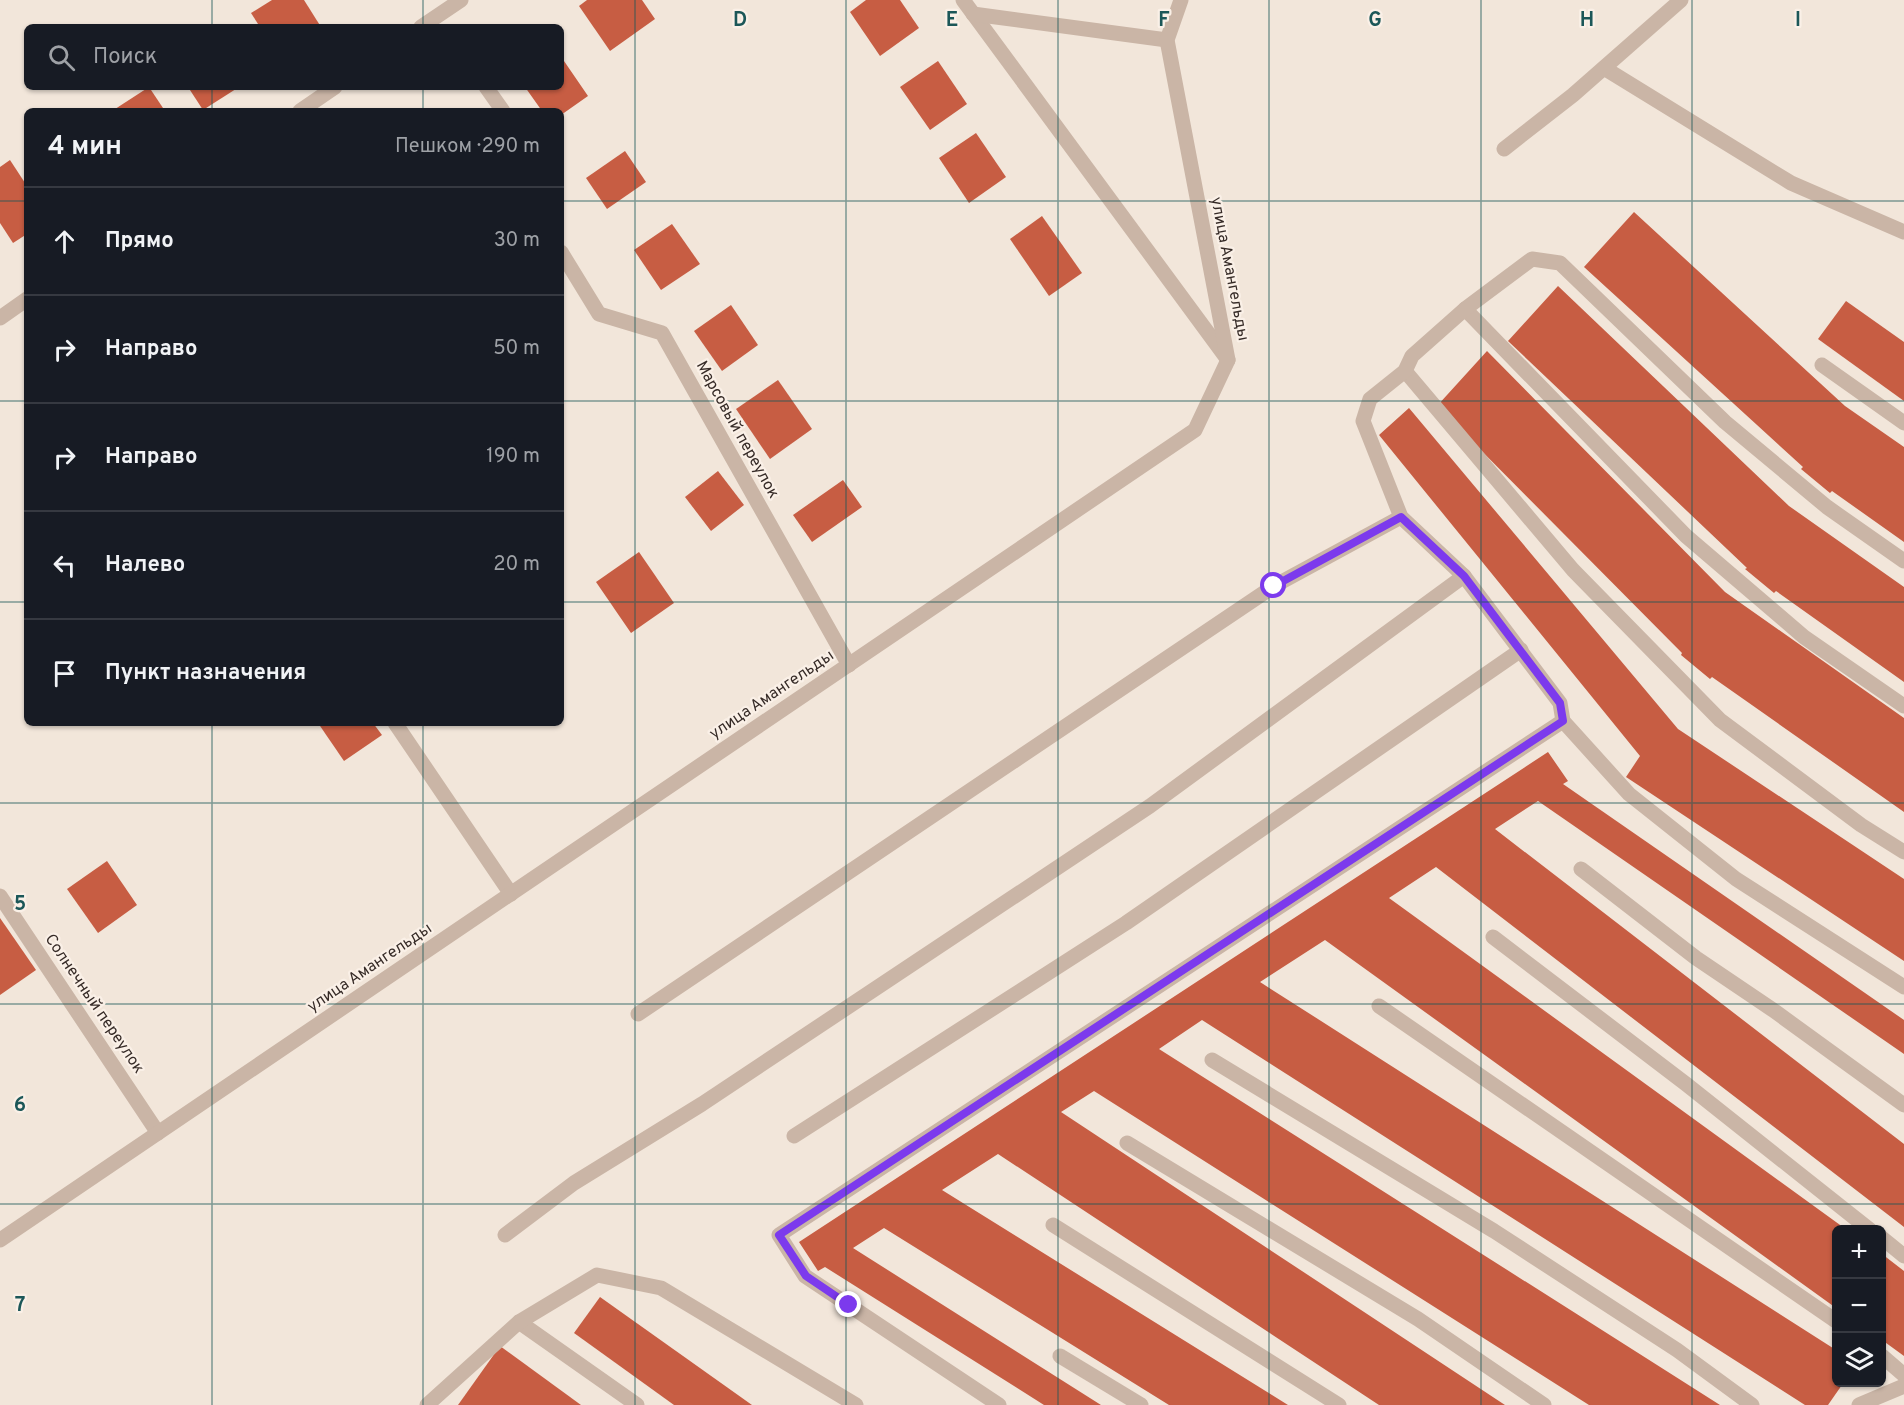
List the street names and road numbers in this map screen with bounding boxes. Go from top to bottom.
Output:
street label: улица Амангельды [1205,195,1253,343]
street label: Марсовый переулок [691,358,783,502]
street label: улица Амангельды [706,646,838,744]
street label: улица Амангельды [304,919,436,1017]
street label: Солнечный переулок [40,930,148,1078]

